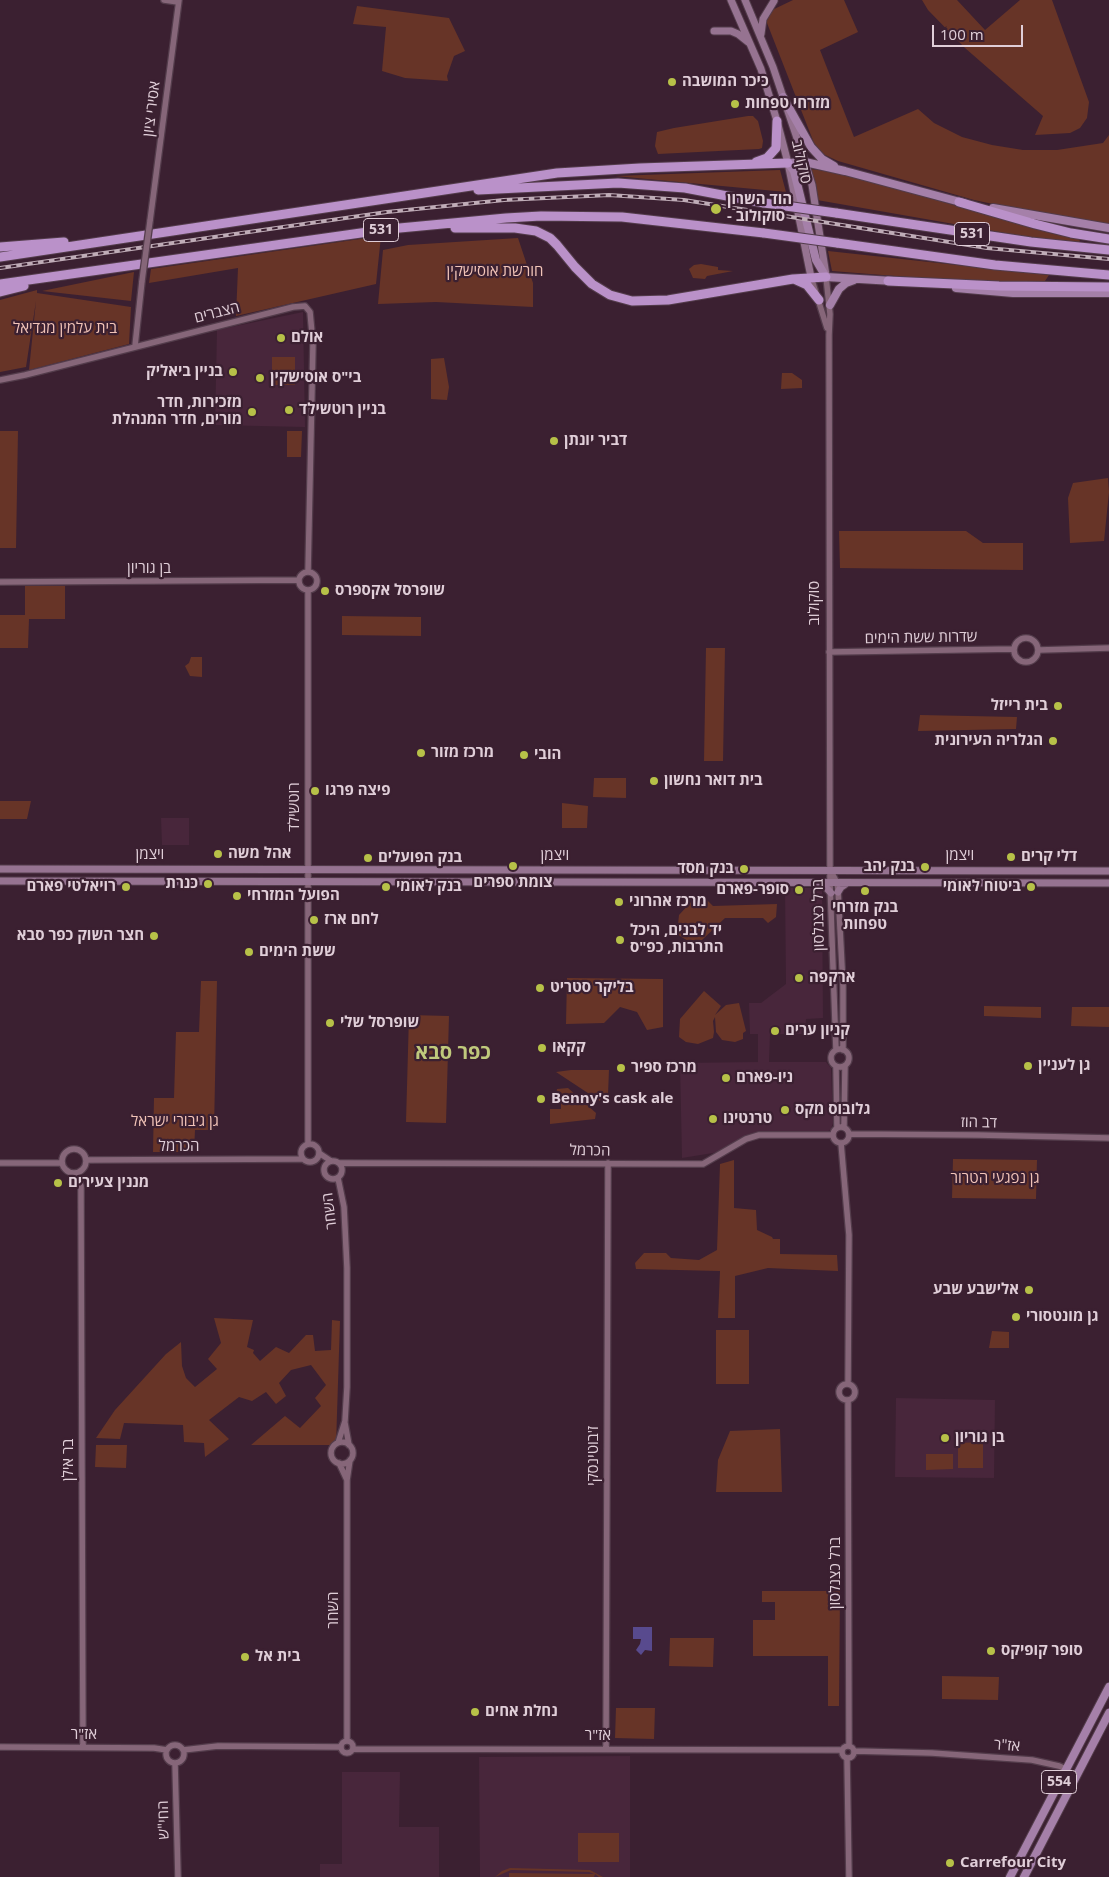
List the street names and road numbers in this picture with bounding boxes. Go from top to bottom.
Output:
street label: אסירי ציון [140,80,164,138]
street label: סוקולוב [787,138,815,186]
road number: 531 [364,218,398,242]
road number: 531 [954,222,990,245]
street label: הצברים [192,299,242,327]
street label: בן גוריון [127,560,171,578]
street label: סוקולוב [806,581,824,625]
street label: שדרות ששת הימים [864,628,978,648]
street label: רוטשילד [286,782,304,832]
street label: ויצמן [136,846,164,864]
street label: ויצמן [541,847,569,865]
street label: ויצמן [946,847,974,865]
street label: ברל כצנלסון [809,879,829,951]
street label: דב הוז [961,1114,997,1132]
street label: הכרמל [159,1138,199,1156]
street label: הכרמל [569,1142,611,1160]
street label: השחר [319,1192,341,1230]
street label: ז'בוטינסקי [585,1426,603,1486]
street label: בר אילן [60,1439,78,1481]
street label: ברל כצנלסון [827,1537,845,1609]
street label: השחר [325,1592,343,1628]
street label: אז"ר [71,1726,97,1744]
street label: אז"ר [585,1727,611,1745]
street label: אז"ר [993,1736,1021,1756]
road number: 554 [1042,1770,1076,1794]
street label: החי"ש [155,1800,173,1840]

